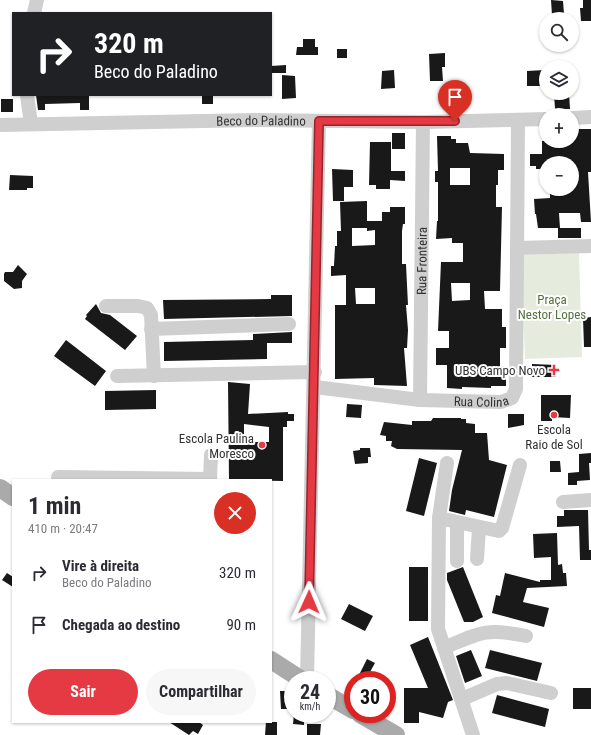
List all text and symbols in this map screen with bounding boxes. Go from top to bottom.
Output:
map controls [539,12,579,196]
button: search [539,12,579,52]
text: 320 m [94,27,164,60]
icon: right [28,28,80,80]
button: layers [539,60,579,100]
text: Beco do Paladino [94,61,218,82]
pin [438,80,472,121]
icon: arrive [444,86,466,108]
button: + [539,108,579,148]
street label: Beco do Paladino [216,112,306,128]
button: − [539,156,579,196]
street label: Rua Fronteira [414,227,429,295]
park label: Praça Nestor Lopes [518,292,586,322]
place label: UBS Campo Novo [455,363,545,378]
marker: UBS Campo Novo [548,364,560,376]
street label: Rua Colina [454,392,511,410]
marker: Escola Raio de Sol [549,410,559,420]
place label: Escola Raio de Sol [525,422,583,452]
place label: Escola Paulina Moresco [179,431,254,461]
marker: Escola Paulina Moresco [257,440,267,450]
text: 1 min [28,492,81,520]
button: close [214,492,256,534]
text: 410 m · 20:47 [28,521,98,536]
text: Vire à direita [62,557,139,575]
icon: right [28,562,50,584]
text: 320 m [219,564,256,582]
text: Beco do Paladino [62,575,152,590]
position arrow [288,581,330,623]
icon: arrive [28,614,50,636]
text: Chegada ao destino [62,616,180,634]
text: 90 m [226,616,256,634]
button: Sair [28,669,138,715]
button: Compartilhar [146,669,256,715]
speed limit sign: 30 [344,671,396,723]
text: 24 [300,680,320,704]
text: km/h [300,701,320,712]

